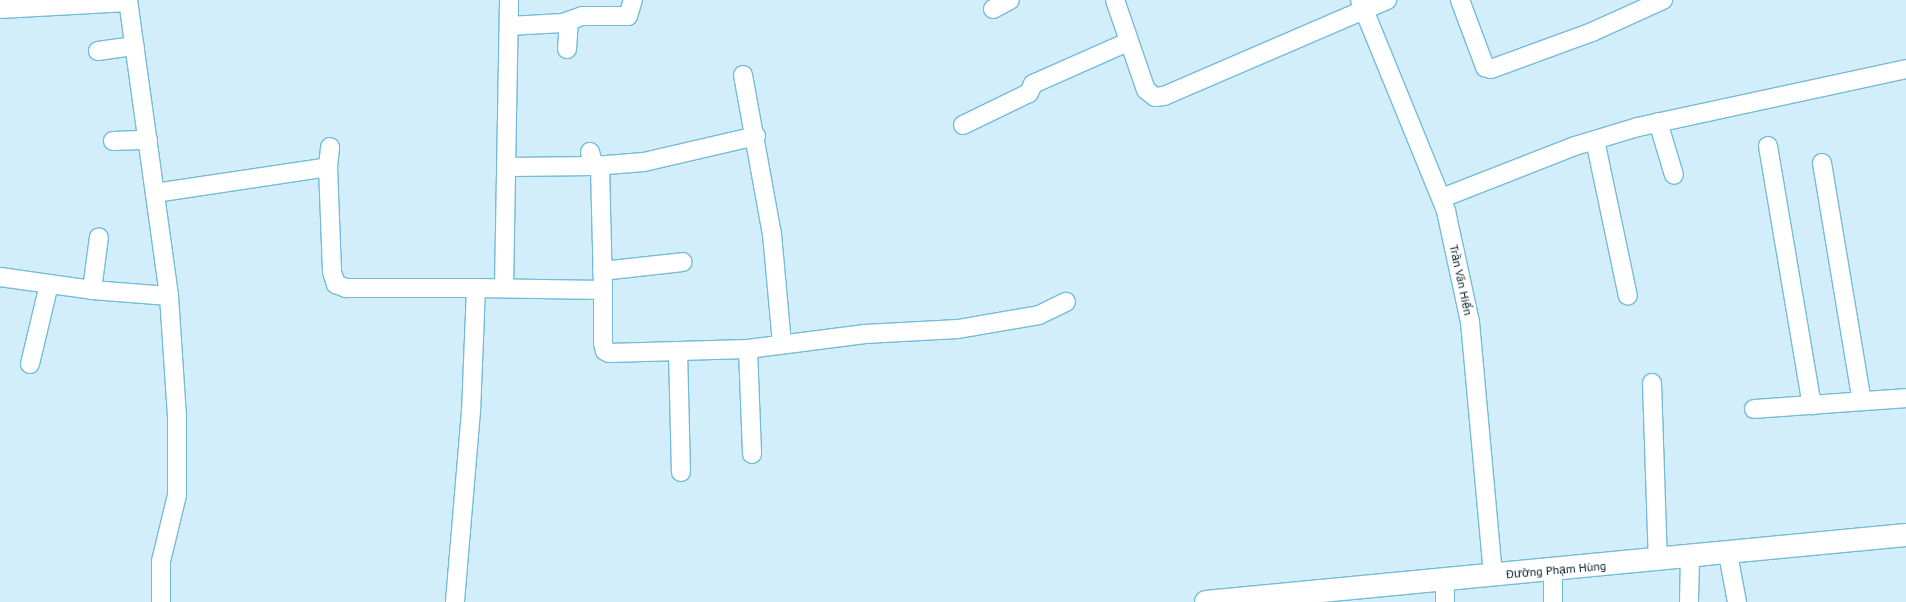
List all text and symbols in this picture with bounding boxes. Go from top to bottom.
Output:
street label: Trần Văn Hiển [1446,243,1476,317]
street label: Đường Phạm Hùng [1505,558,1607,582]

